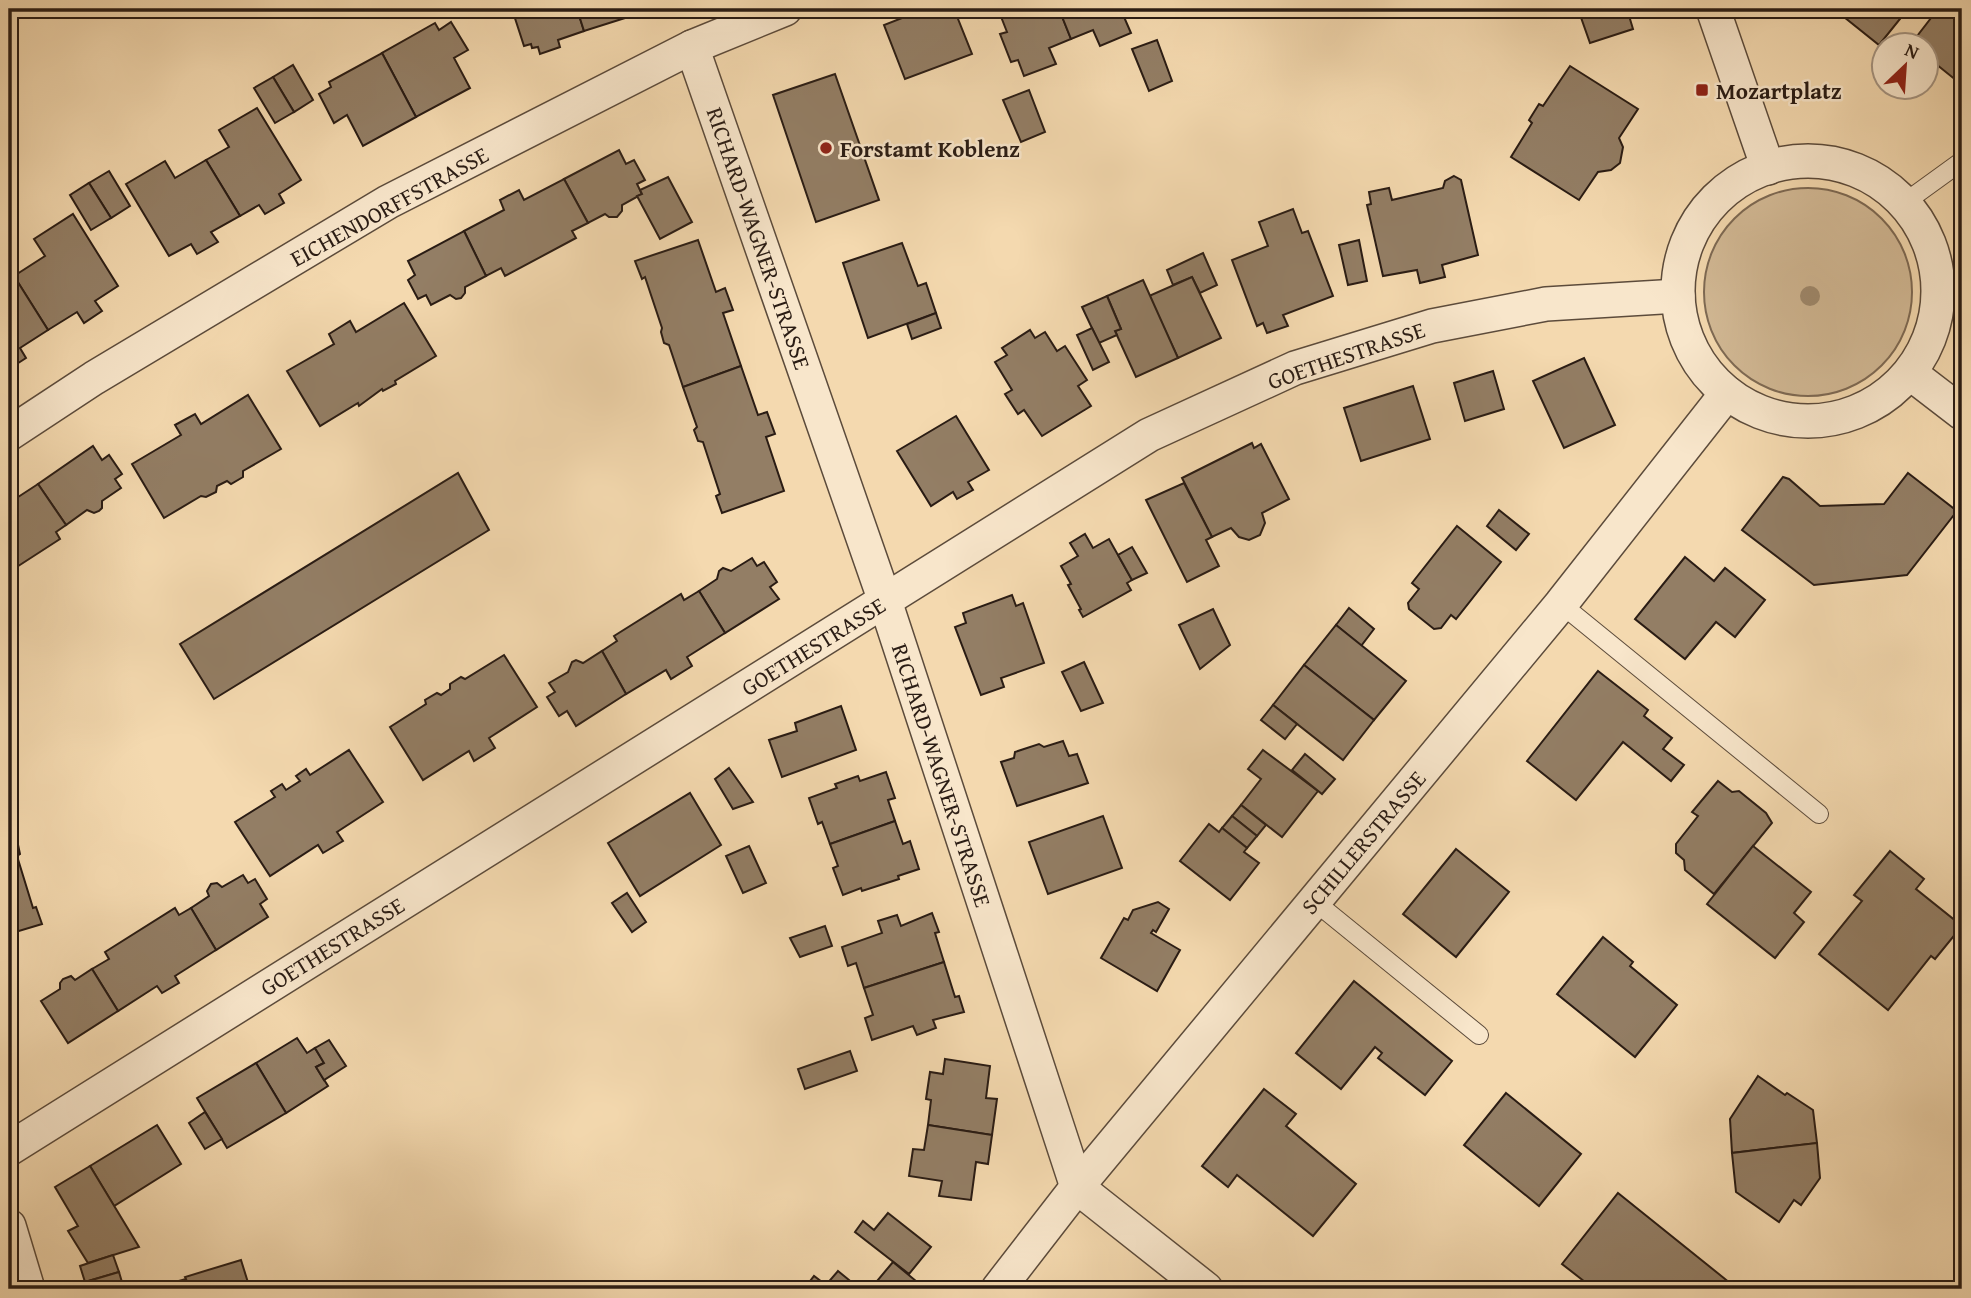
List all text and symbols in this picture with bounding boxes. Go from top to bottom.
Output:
north arrow [1870,32,1940,102]
text: N [1901,35,1924,66]
place label: Mozartplatz [1716,74,1842,107]
marker: Mozartplatz [1694,82,1710,98]
street label: RICHARD-WAGNER-STRASSE [699,102,819,374]
place label: Forstamt Koblenz [840,132,1020,165]
street label: EICHENDORFFSTRASSE [284,138,494,274]
marker: Forstamt Koblenz [818,140,834,156]
street label: GOETHESTRASSE [1263,313,1429,397]
street label: GOETHESTRASSE [735,588,891,704]
street label: RICHARD-WAGNER-STRASSE [884,639,1000,911]
street label: SCHILLERSTRASSE [1293,763,1433,921]
street label: GOETHESTRASSE [254,888,410,1004]

